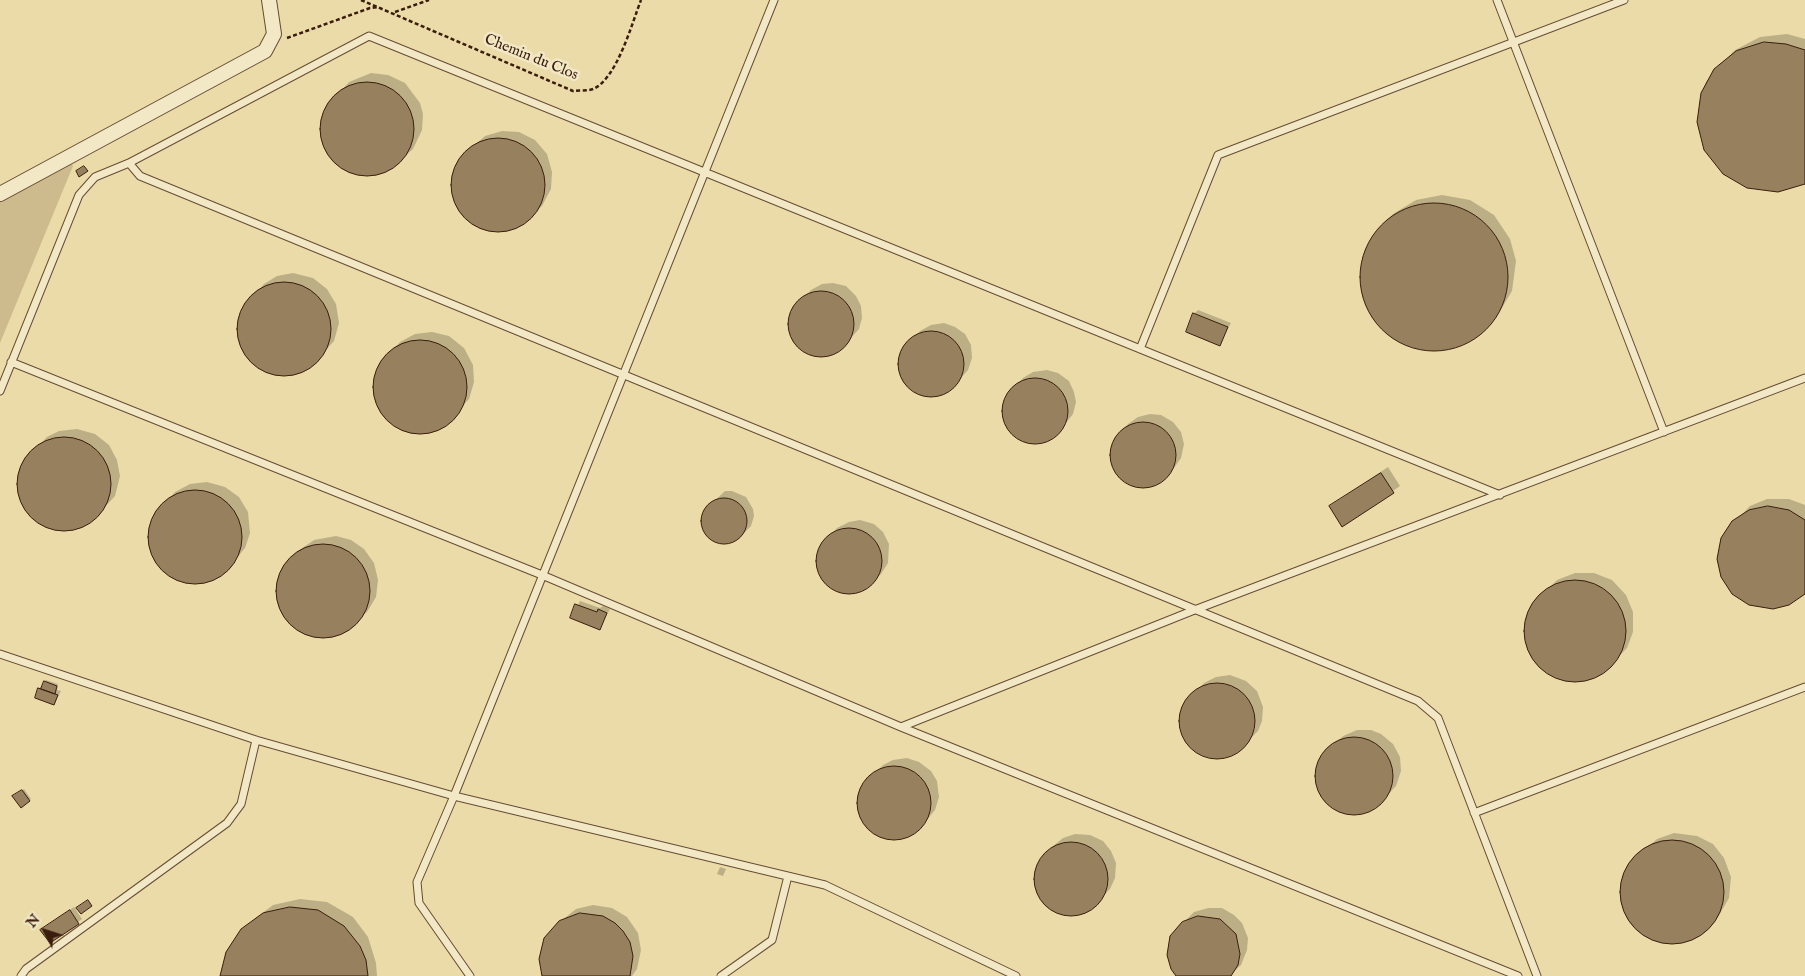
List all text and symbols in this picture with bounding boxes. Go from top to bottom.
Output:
street label: Chemin du Clos [481,31,581,85]
north arrow [20,906,70,956]
text: N [23,911,44,932]

